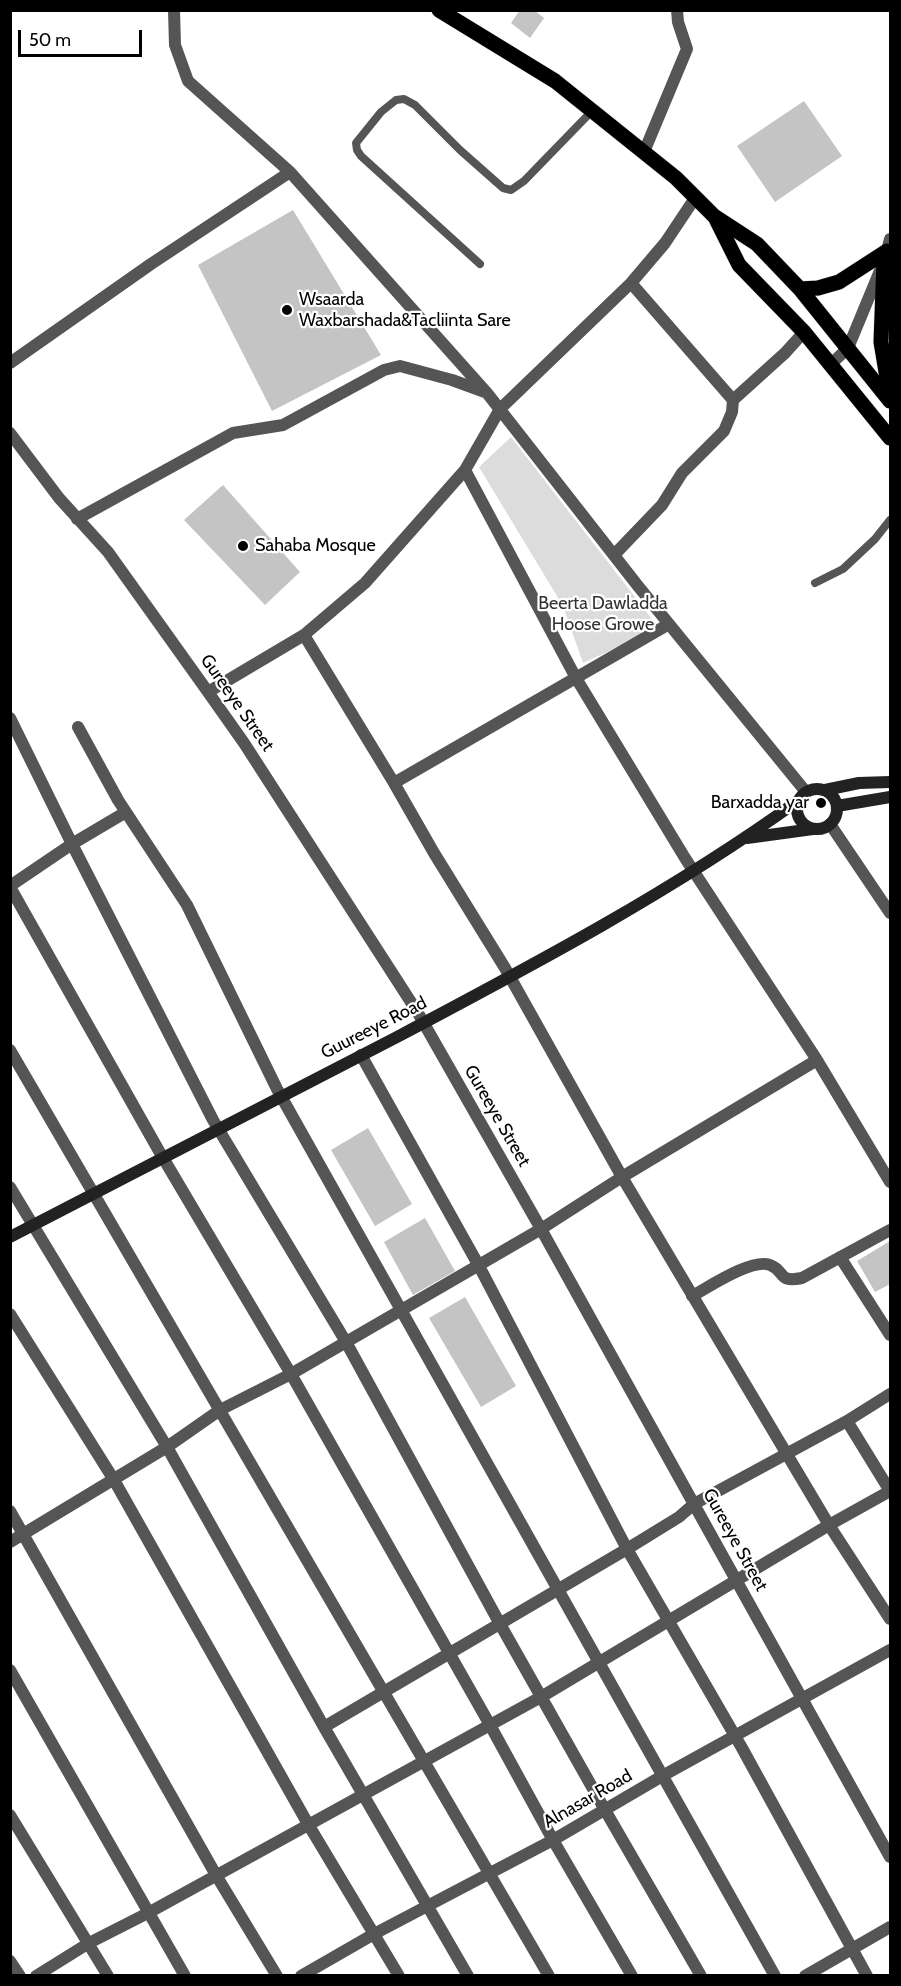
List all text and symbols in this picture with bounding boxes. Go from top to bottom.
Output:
scale bar [21,18,146,56]
text: 50 m [29,29,71,51]
place label: Wsaarda Waxbarshada&Tacliinta Sare [299,289,511,332]
marker: Wsaarda Waxbarshada&Tacliinta Sare [280,303,294,317]
place label: Sahaba Mosque [255,535,376,557]
marker: Sahaba Mosque [236,539,250,553]
park label: Beerta Dawladda Hoose Growe [538,593,668,636]
street label: Gureeye Street [196,650,278,756]
place label: Barxadda yar [711,792,809,814]
marker: Barxadda yar [814,796,828,810]
street label: Guureeye Road [317,992,431,1064]
street label: Gureeye Street [459,1061,535,1171]
street label: Gureeye Street [698,1485,772,1595]
street label: Alnasar Road [540,1765,636,1833]

